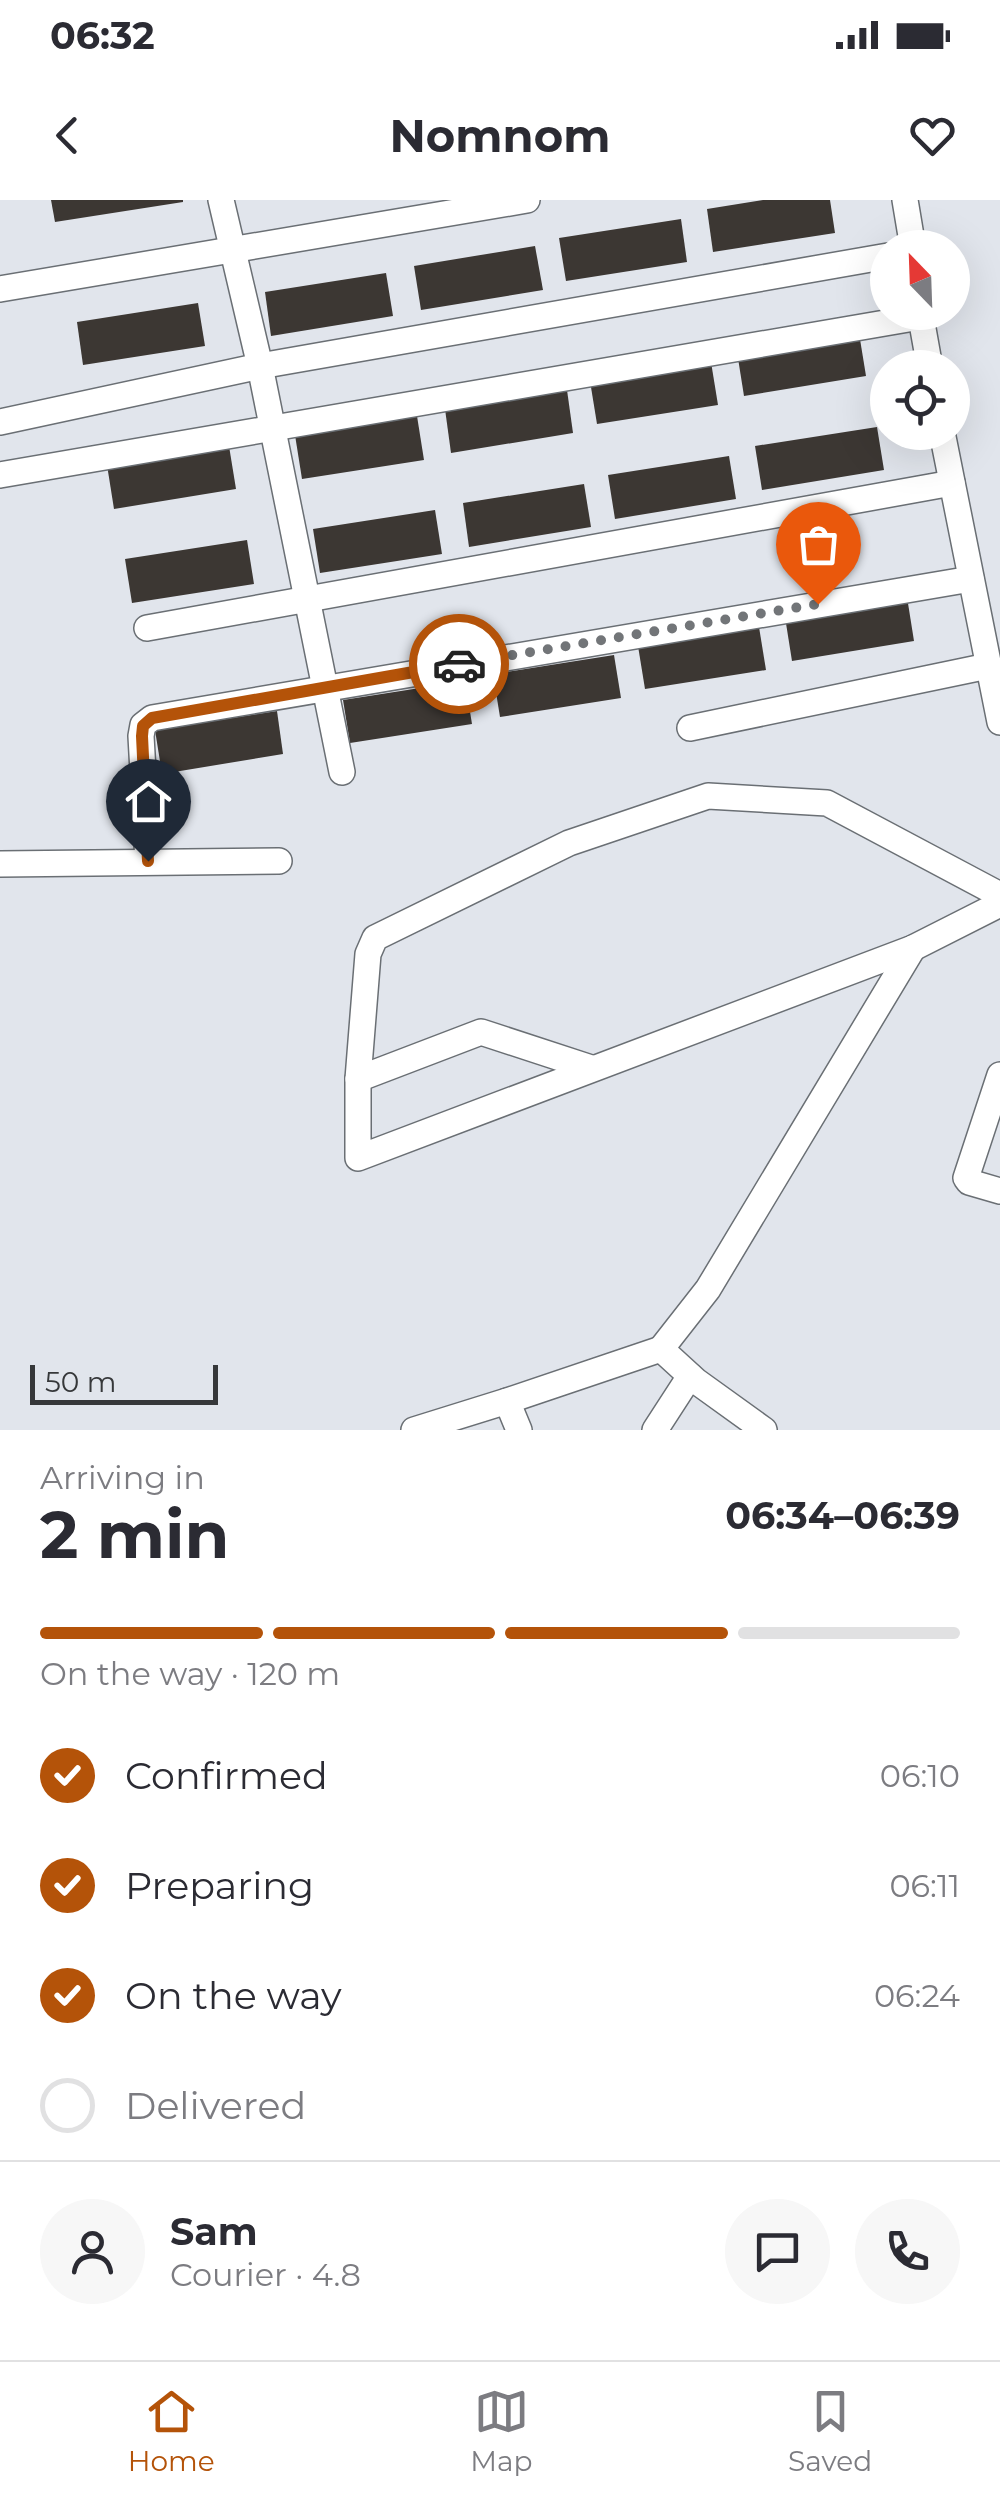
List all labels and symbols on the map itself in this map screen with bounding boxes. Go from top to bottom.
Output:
north arrow [870,230,970,330]
pin [776,502,861,605]
courier [409,614,509,714]
pin [106,759,191,862]
scale bar [30,1360,218,1404]

